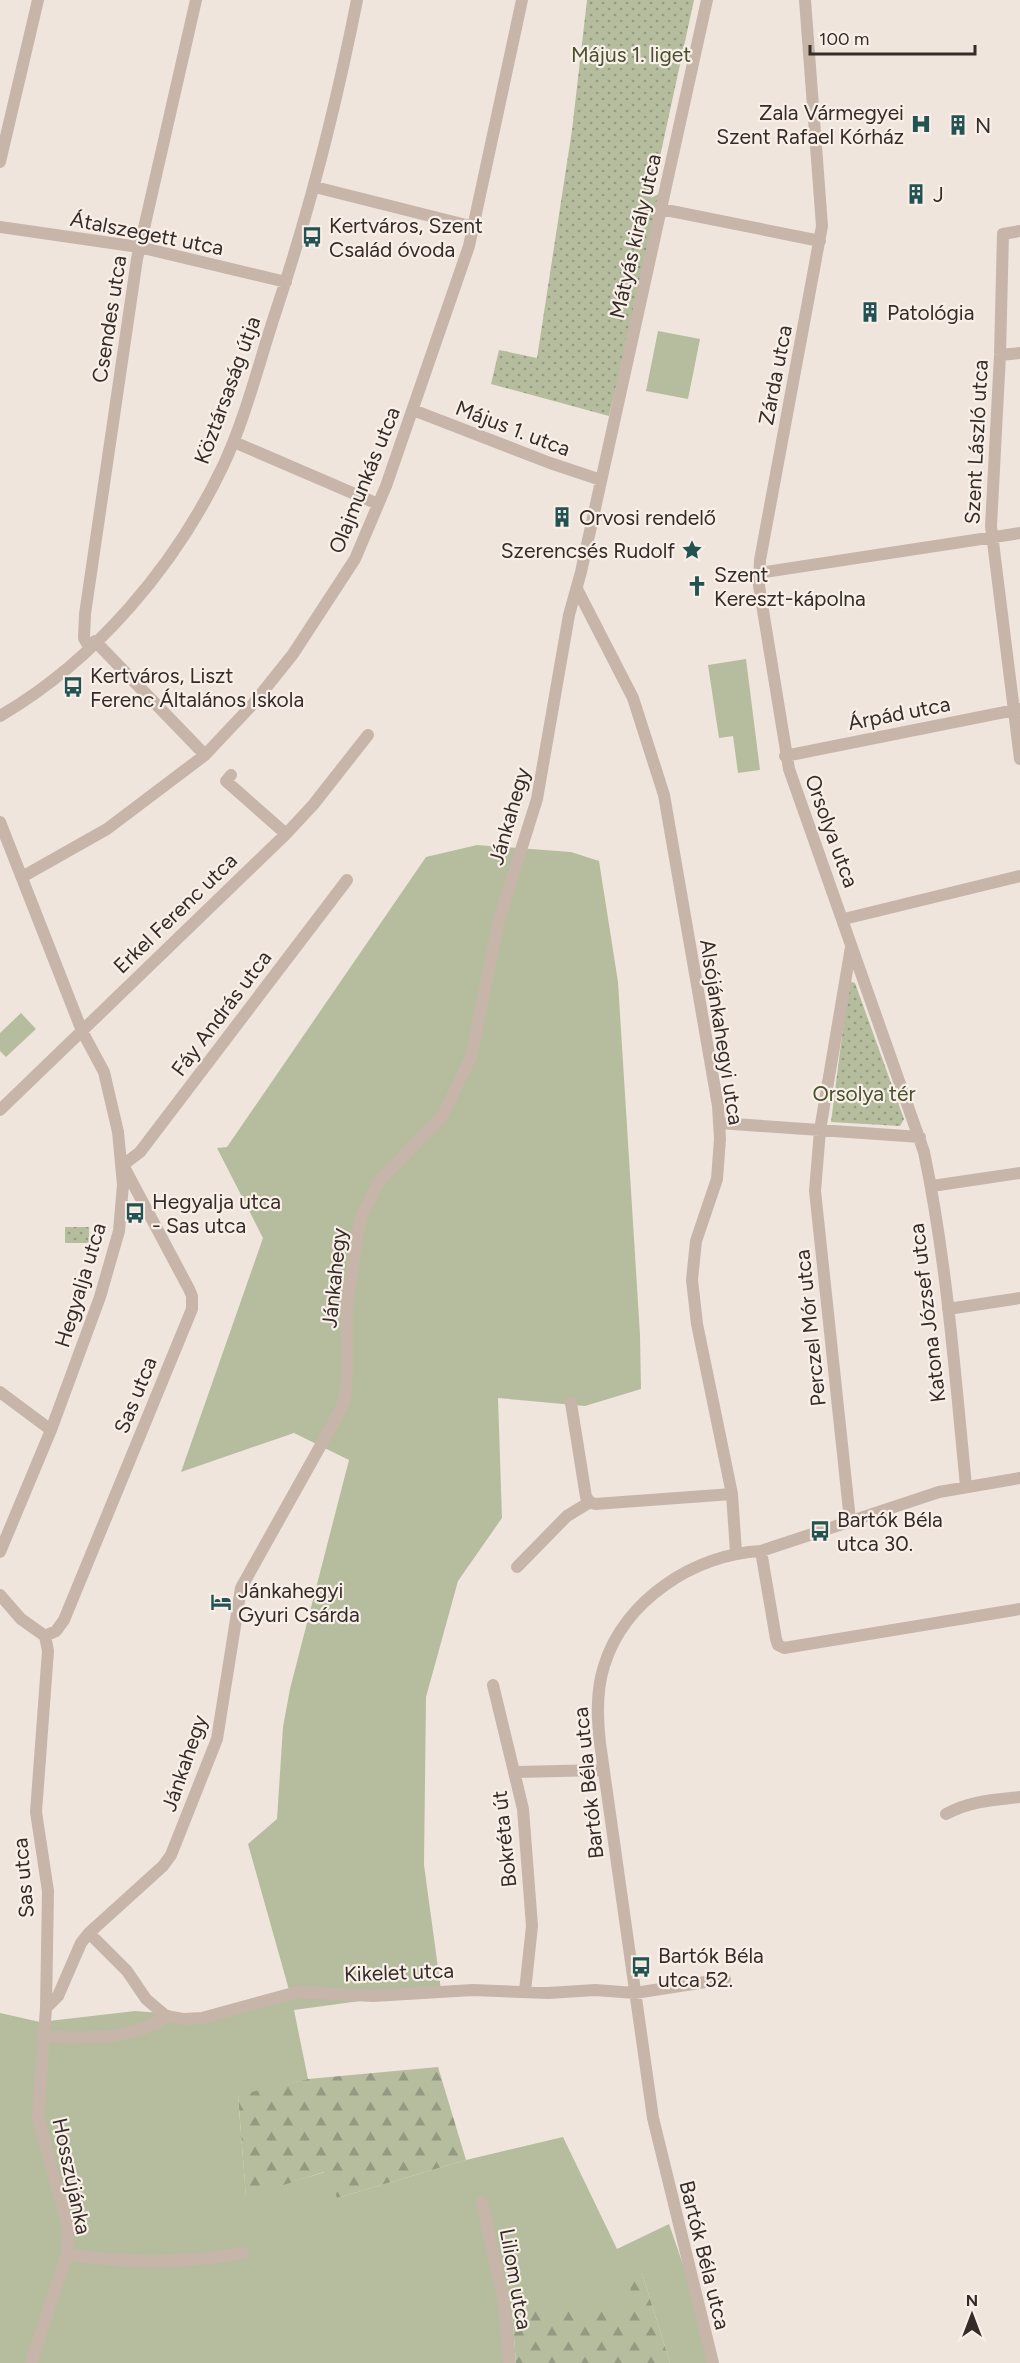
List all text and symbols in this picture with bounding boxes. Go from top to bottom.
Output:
scale bar [810,18,975,56]
text: 100 m [819,28,869,50]
park label: Május 1. liget [571,42,691,67]
place label: Zala Vármegyei Szent Rafael Kórház [716,100,904,149]
hospital icon: Zala Vármegyei Szent Rafael Kórház [909,112,933,136]
building icon: N [946,113,970,137]
place label: N [975,113,991,138]
street label: Mátyás király utca [604,151,666,321]
building icon: J [904,182,928,206]
place label: J [933,182,944,207]
street label: Átalszegett utca [68,206,226,260]
place label: Kertváros, Szent Család óvoda [329,213,483,262]
bus stop icon: Kertváros, Szent Család óvoda [300,225,324,249]
street label: Csendes utca [87,254,131,384]
building icon: Patológia [858,300,882,324]
place label: Patológia [887,300,974,325]
street label: Köztársaság útja [189,313,265,467]
street label: Zárda utca [753,323,797,427]
street label: Szent László utca [959,359,993,525]
street label: Május 1. utca [452,395,574,461]
street label: Olajmunkás utca [323,403,405,557]
building icon: Orvosi rendelő [550,505,574,529]
place label: Orvosi rendelő [579,505,716,530]
place label: Szerencsés Rudolf [501,538,675,563]
place icon: Szerencsés Rudolf [680,538,704,562]
place label: Szent Kereszt-kápolna [714,562,866,611]
church icon: Szent Kereszt-kápolna [685,574,709,598]
place label: Kertváros, Liszt Ferenc Általános Iskola [90,663,304,712]
bus stop icon: Kertváros, Liszt Ferenc Általános Iskola [61,675,85,699]
street label: Árpád utca [846,691,952,735]
street label: Jánkahegy [483,764,535,868]
street label: Orsolya utca [800,771,864,891]
street label: Erkel Ferenc utca [108,848,242,978]
street label: Alsójánkahegyi utca [695,937,749,1127]
street label: Fáy András utca [166,945,276,1081]
park label: Orsolya tér [812,1081,916,1106]
place label: Hegyalja utca - Sas utca [152,1189,281,1238]
bus stop icon: Hegyalja utca - Sas utca [123,1201,147,1225]
street label: Hegyalja utca [49,1220,111,1350]
street label: Katona József utca [904,1222,950,1404]
street label: Jánkahegy [316,1227,352,1329]
street label: Perczel Mór utca [789,1248,831,1408]
street label: Sas utca [108,1353,162,1437]
place label: Bartók Béla utca 30. [837,1507,943,1556]
bus stop icon: Bartók Béla utca 30. [808,1519,832,1543]
place label: Jánkahegyi Gyuri Csárda [238,1578,360,1627]
hotel icon: Jánkahegyi Gyuri Csárda [209,1590,233,1614]
street label: Bartók Béla utca [568,1706,608,1860]
street label: Jánkahegy [156,1711,212,1815]
street label: Bokréta út [486,1789,522,1889]
street label: Sas utca [7,1837,39,1919]
place label: Bartók Béla utca 52. [658,1943,764,1992]
bus stop icon: Bartók Béla utca 52. [629,1955,653,1979]
street label: Kikelet utca [344,1958,454,1986]
street label: Hosszújánka [47,2116,97,2236]
street label: Bartók Béla utca [674,2178,736,2332]
street label: Liliom utca [495,2227,537,2331]
north arrow [942,2285,1002,2345]
text: N [966,2291,978,2310]

